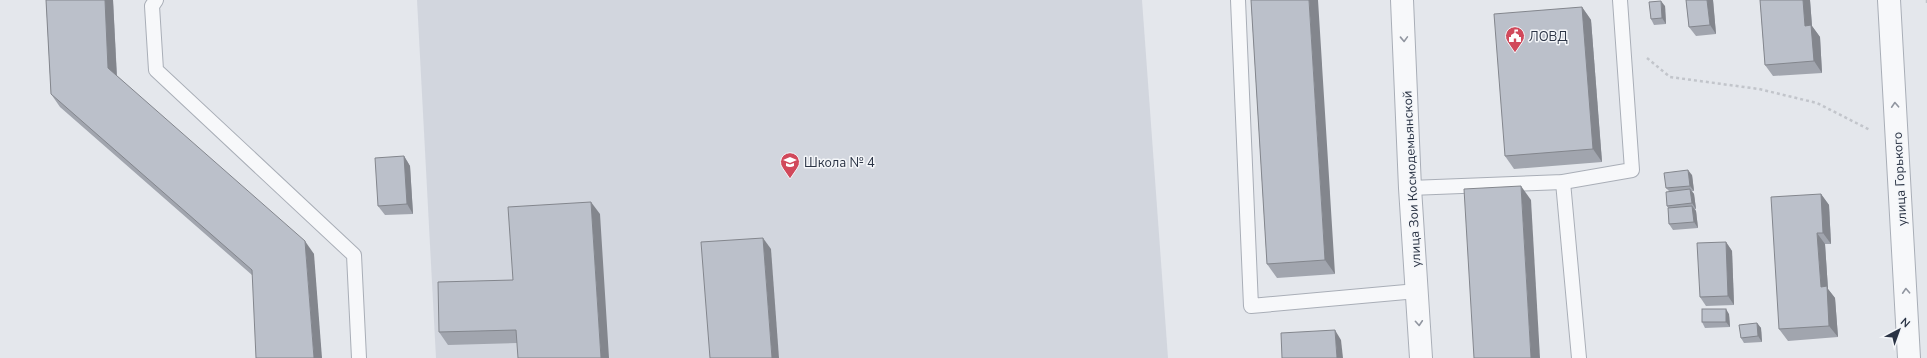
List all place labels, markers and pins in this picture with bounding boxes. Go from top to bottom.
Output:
public building icon: ЛОВД [1504,25,1526,53]
place label: ЛОВД [1529,28,1568,46]
school or university icon: Школа № 4 [779,151,801,179]
place label: Школа № 4 [804,154,875,172]

